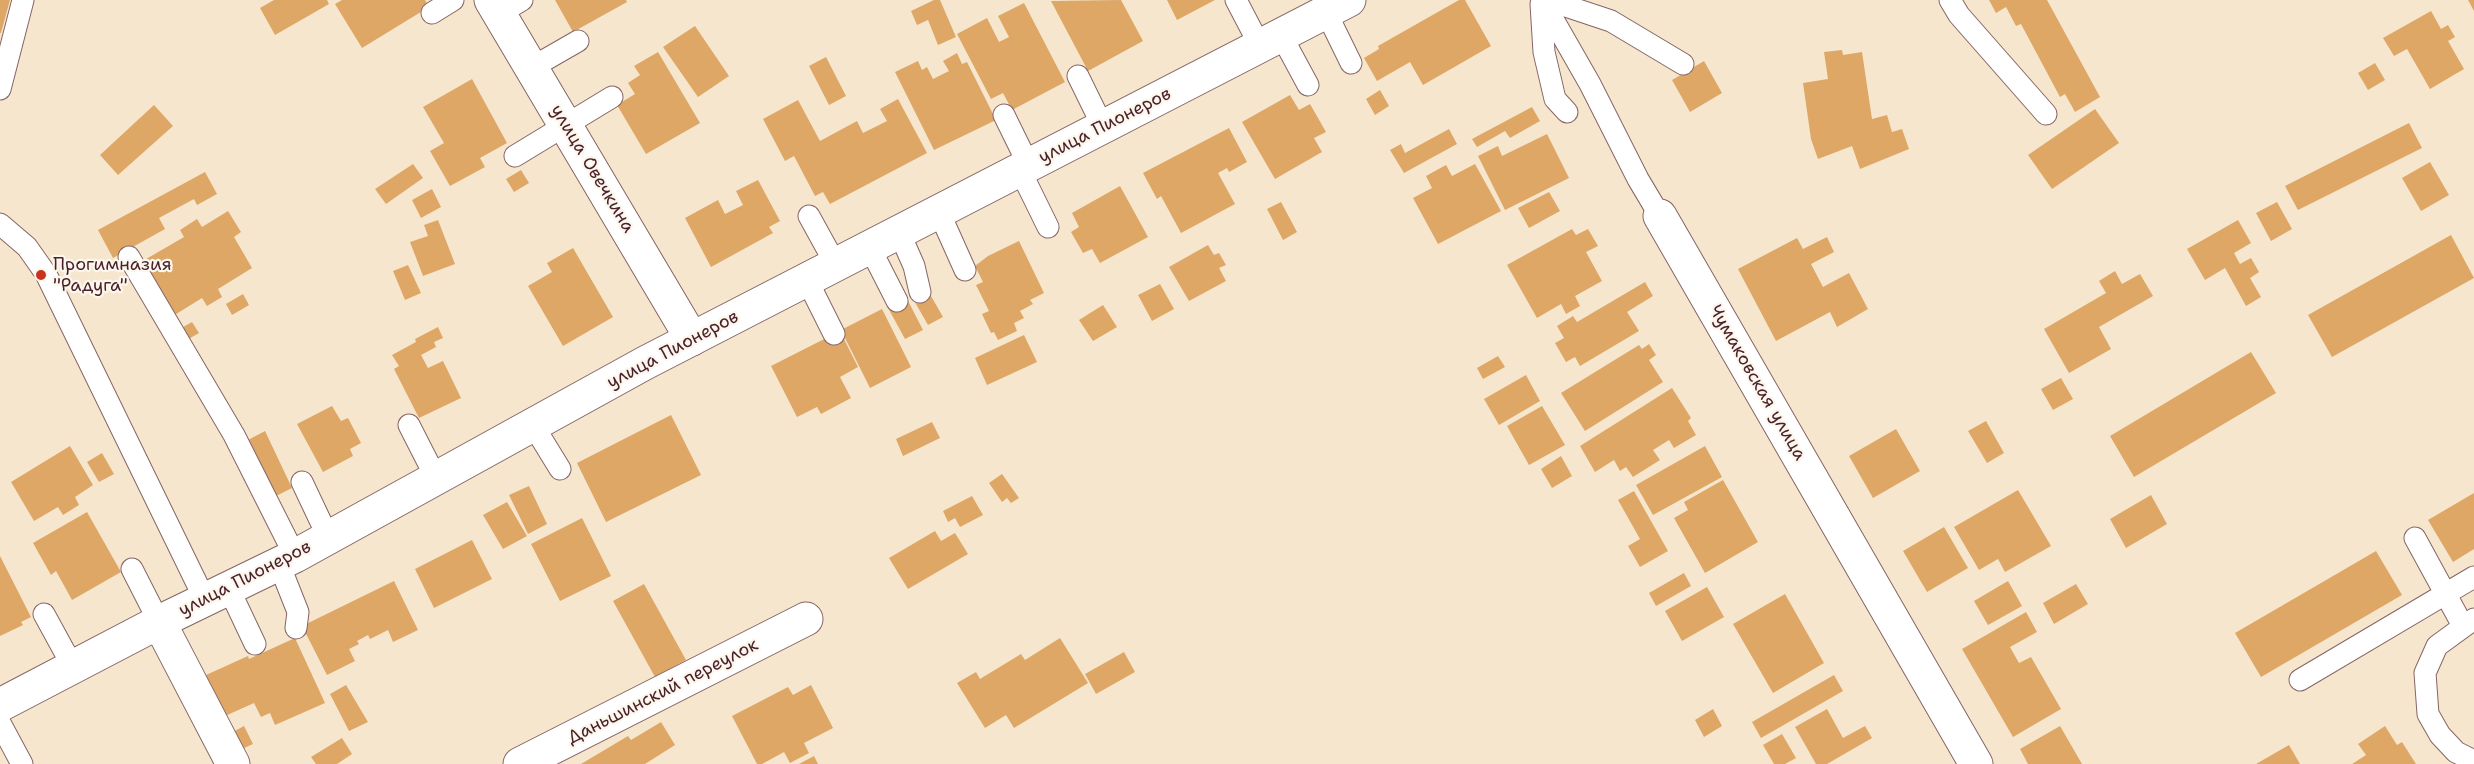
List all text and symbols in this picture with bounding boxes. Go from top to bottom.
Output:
street label: улица Пионеров [1035,83,1175,169]
street label: улица Овечкина [545,101,639,237]
place label: Прогимназия "Радуга" [53,254,172,296]
marker: Прогимназия "Радуга" [34,268,48,282]
street label: Чумаковская улица [1704,302,1810,464]
street label: улица Пионеров [604,306,742,394]
street label: улица Пионеров [175,536,315,622]
street label: Даньшинский переулок [564,634,762,750]

